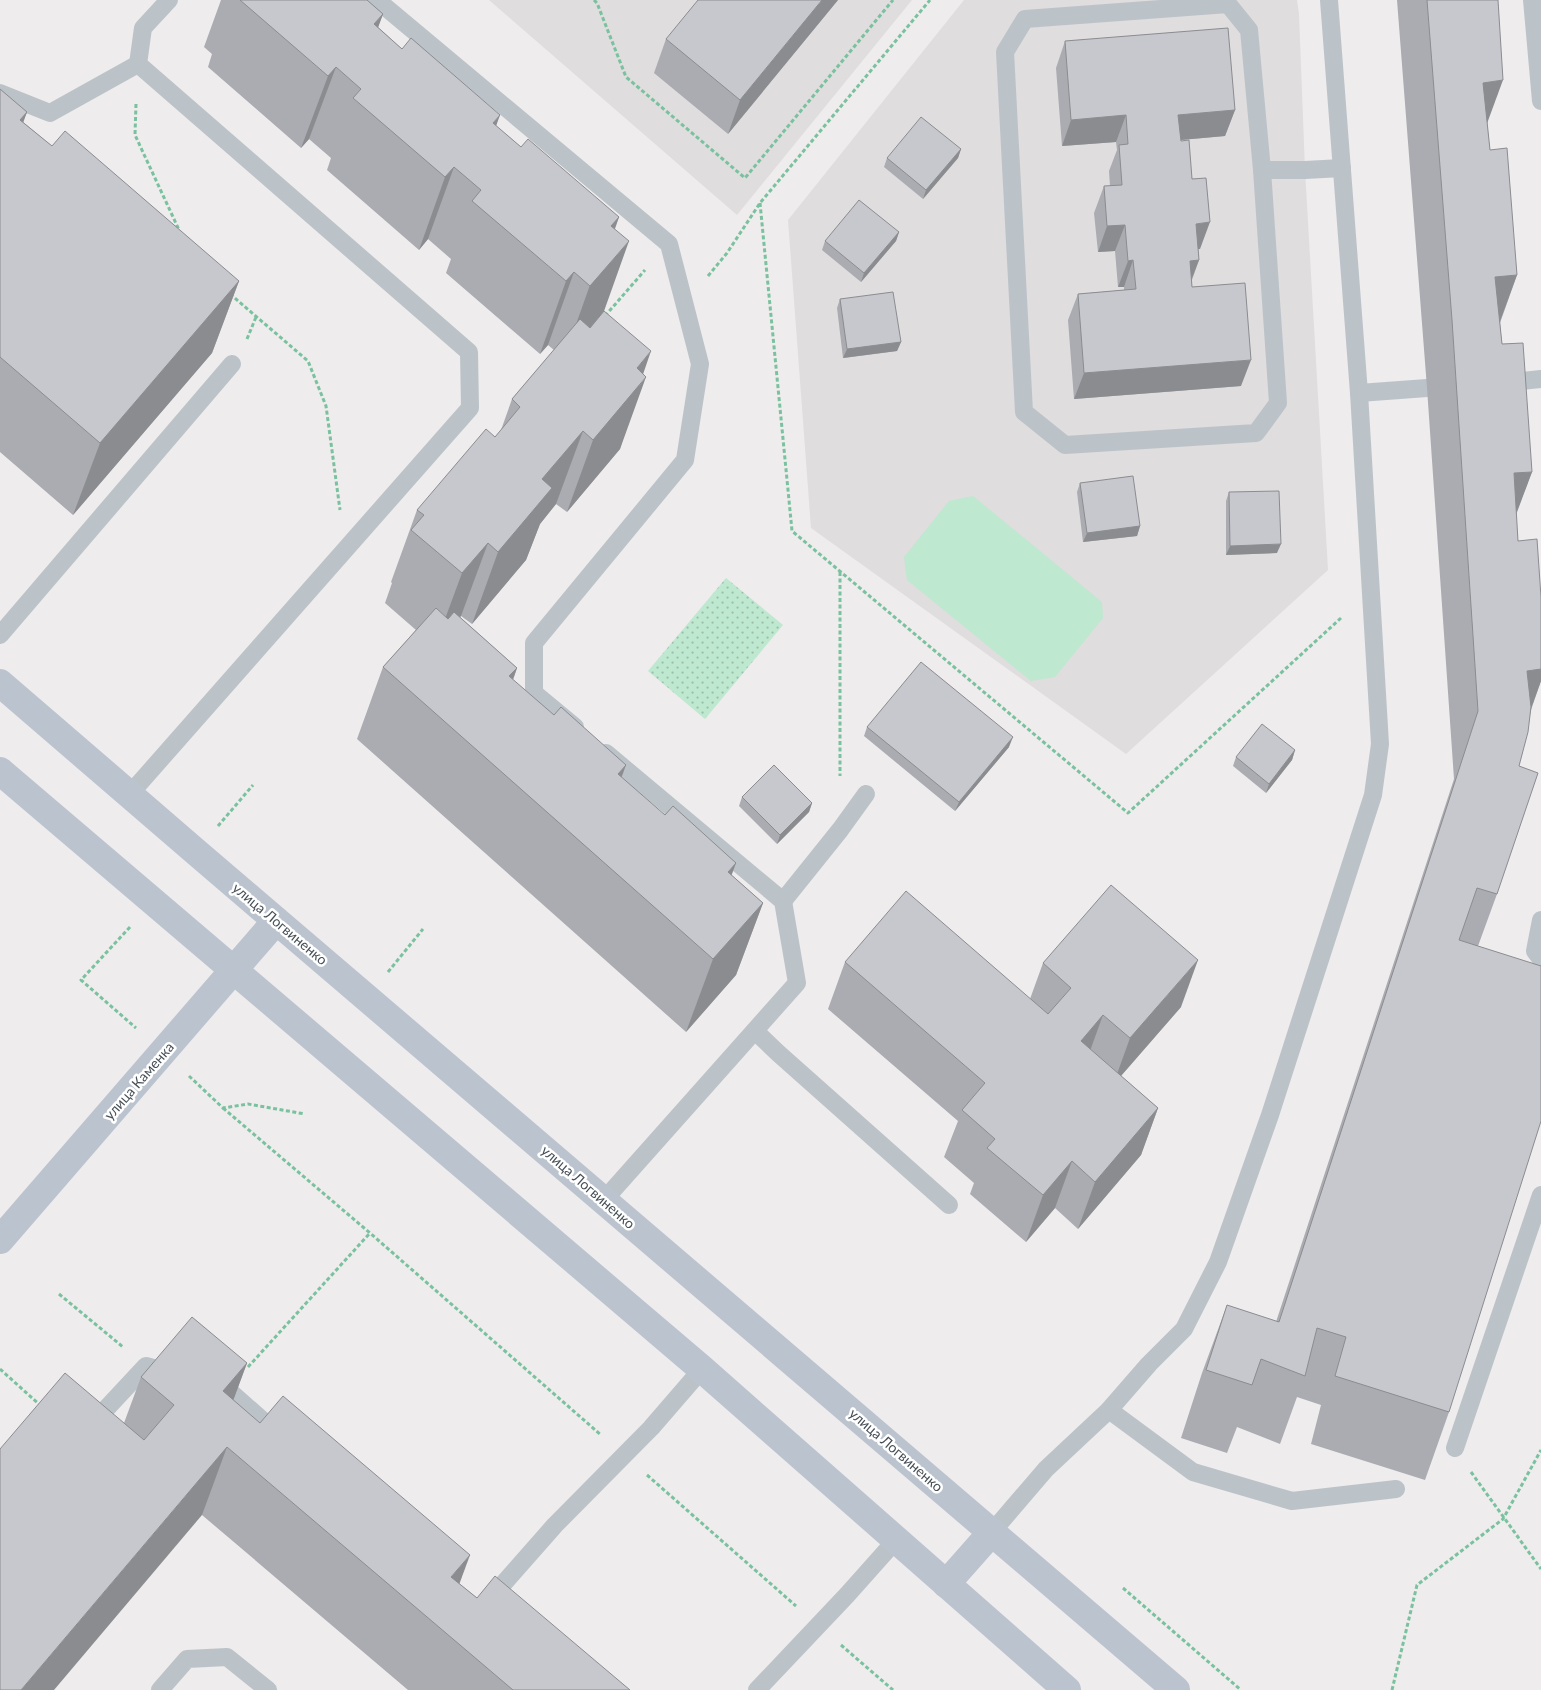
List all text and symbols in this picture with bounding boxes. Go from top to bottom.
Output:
street label: улица Логвиненко [229,879,331,968]
street label: улица Каменка [100,1038,177,1123]
street label: улица Логвиненко [538,1141,639,1232]
street label: улица Логвиненко [846,1404,947,1495]

